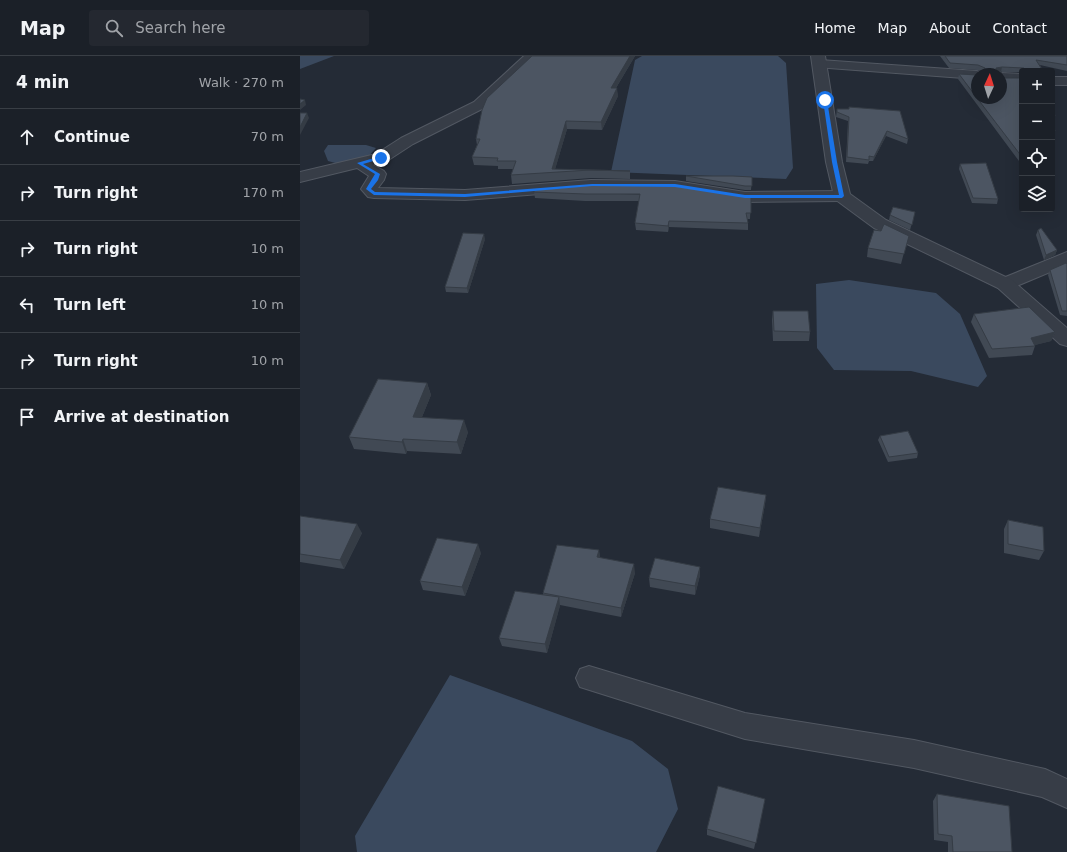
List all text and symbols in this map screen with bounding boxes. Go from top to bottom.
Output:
search box [89,10,369,46]
text: Map [20,17,65,39]
icon: search [103,17,125,39]
text: Search here [135,19,225,37]
text: Home [814,20,856,36]
text: Map [878,20,907,36]
text: About [929,20,971,36]
text: Contact [993,20,1047,36]
north arrow [971,68,1007,104]
map controls [1019,68,1055,212]
button: + [1019,68,1055,104]
text: 4 min [16,72,69,92]
text: Walk · 270 m [199,75,284,90]
route start [816,91,834,109]
button: − [1019,104,1055,140]
icon: ahead [16,126,38,148]
text: Continue [54,128,130,146]
text: 70 m [251,129,284,144]
button: locate [1019,140,1055,176]
route end [372,149,390,167]
button: layers [1019,176,1055,212]
icon: right [16,182,38,204]
text: Turn right [54,184,138,202]
text: 170 m [242,185,284,200]
icon: right [16,238,38,260]
text: Turn right [54,240,138,258]
text: 10 m [251,241,284,256]
icon: left [16,294,38,316]
text: Turn left [54,296,126,314]
text: 10 m [251,297,284,312]
icon: right [16,350,38,372]
text: Turn right [54,352,138,370]
text: 10 m [251,353,284,368]
icon: arrive [16,406,38,428]
text: Arrive at destination [54,408,229,426]

